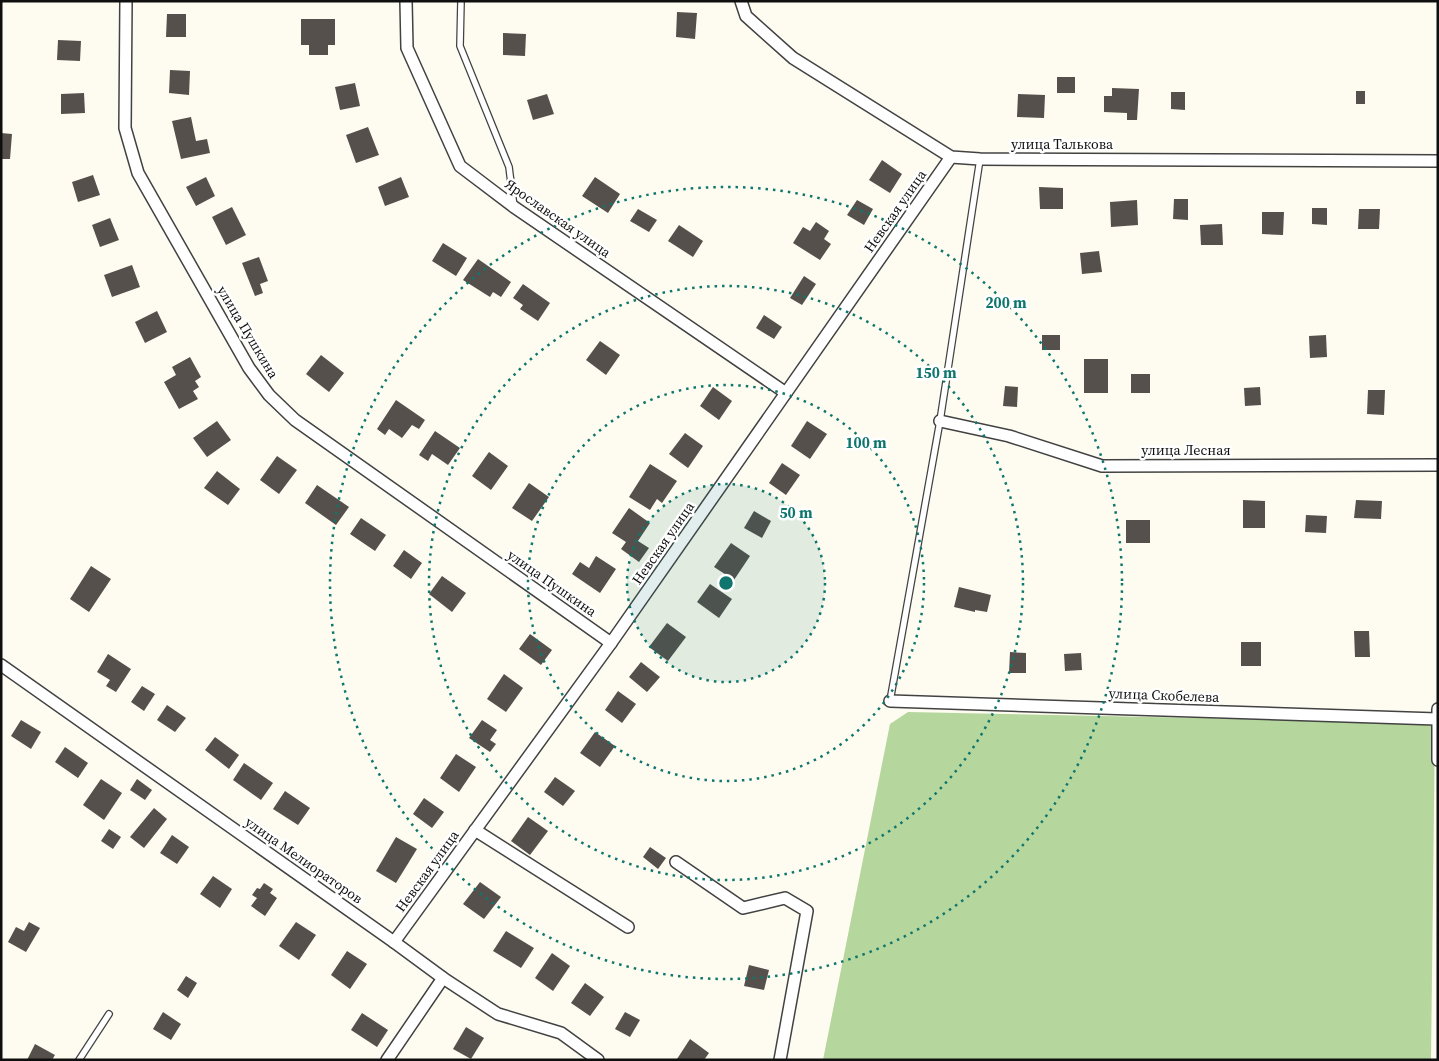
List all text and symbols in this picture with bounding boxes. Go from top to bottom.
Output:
street label: улица Талькова [1011,134,1114,154]
street label: Невская улица [859,165,931,256]
street label: Ярославская улица [501,174,616,263]
street label: улица Пушкина [212,282,284,383]
text: 200 m [985,292,1027,313]
text: 150 m [915,362,957,383]
text: 100 m [845,432,887,453]
street label: улица Лесная [1141,440,1231,460]
street label: Невская улица [627,497,699,588]
text: 50 m [779,502,813,523]
street label: улица Пушкина [503,545,601,622]
centre of rings [717,574,735,592]
street label: улица Скобелева [1108,683,1220,707]
street label: улица Мелиораторов [241,812,367,908]
street label: Невская улица [390,825,464,916]

